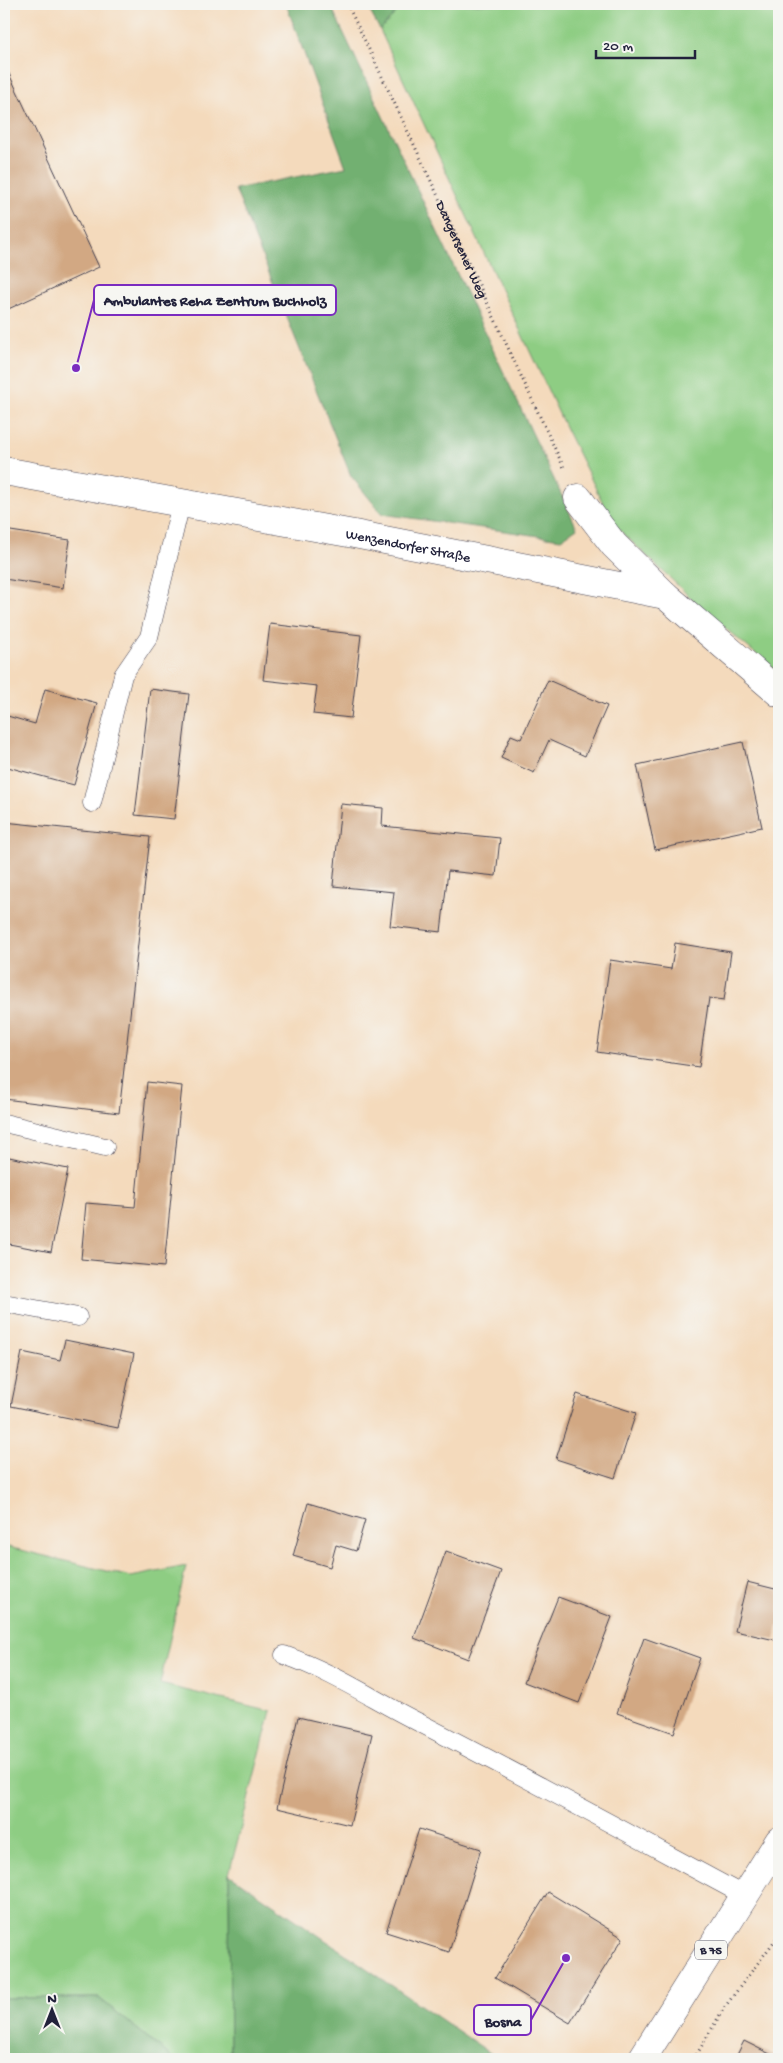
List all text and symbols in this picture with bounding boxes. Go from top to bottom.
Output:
scale bar [596,28,694,60]
text: 20 m [603,38,633,56]
street label: Dangersener Weg [430,198,490,302]
callout: Ambulantes Reha Zentrum Buchholz [94,285,336,315]
text: Ambulantes Reha Zentrum Buchholz [103,293,328,311]
street label: Wenzendorfer Straße [344,527,472,568]
road number: B 75 [695,1940,727,1960]
north arrow [28,1986,78,2036]
text: N [47,1991,57,2008]
callout: Bosna [474,2005,531,2035]
text: Bosna [484,2014,522,2032]

